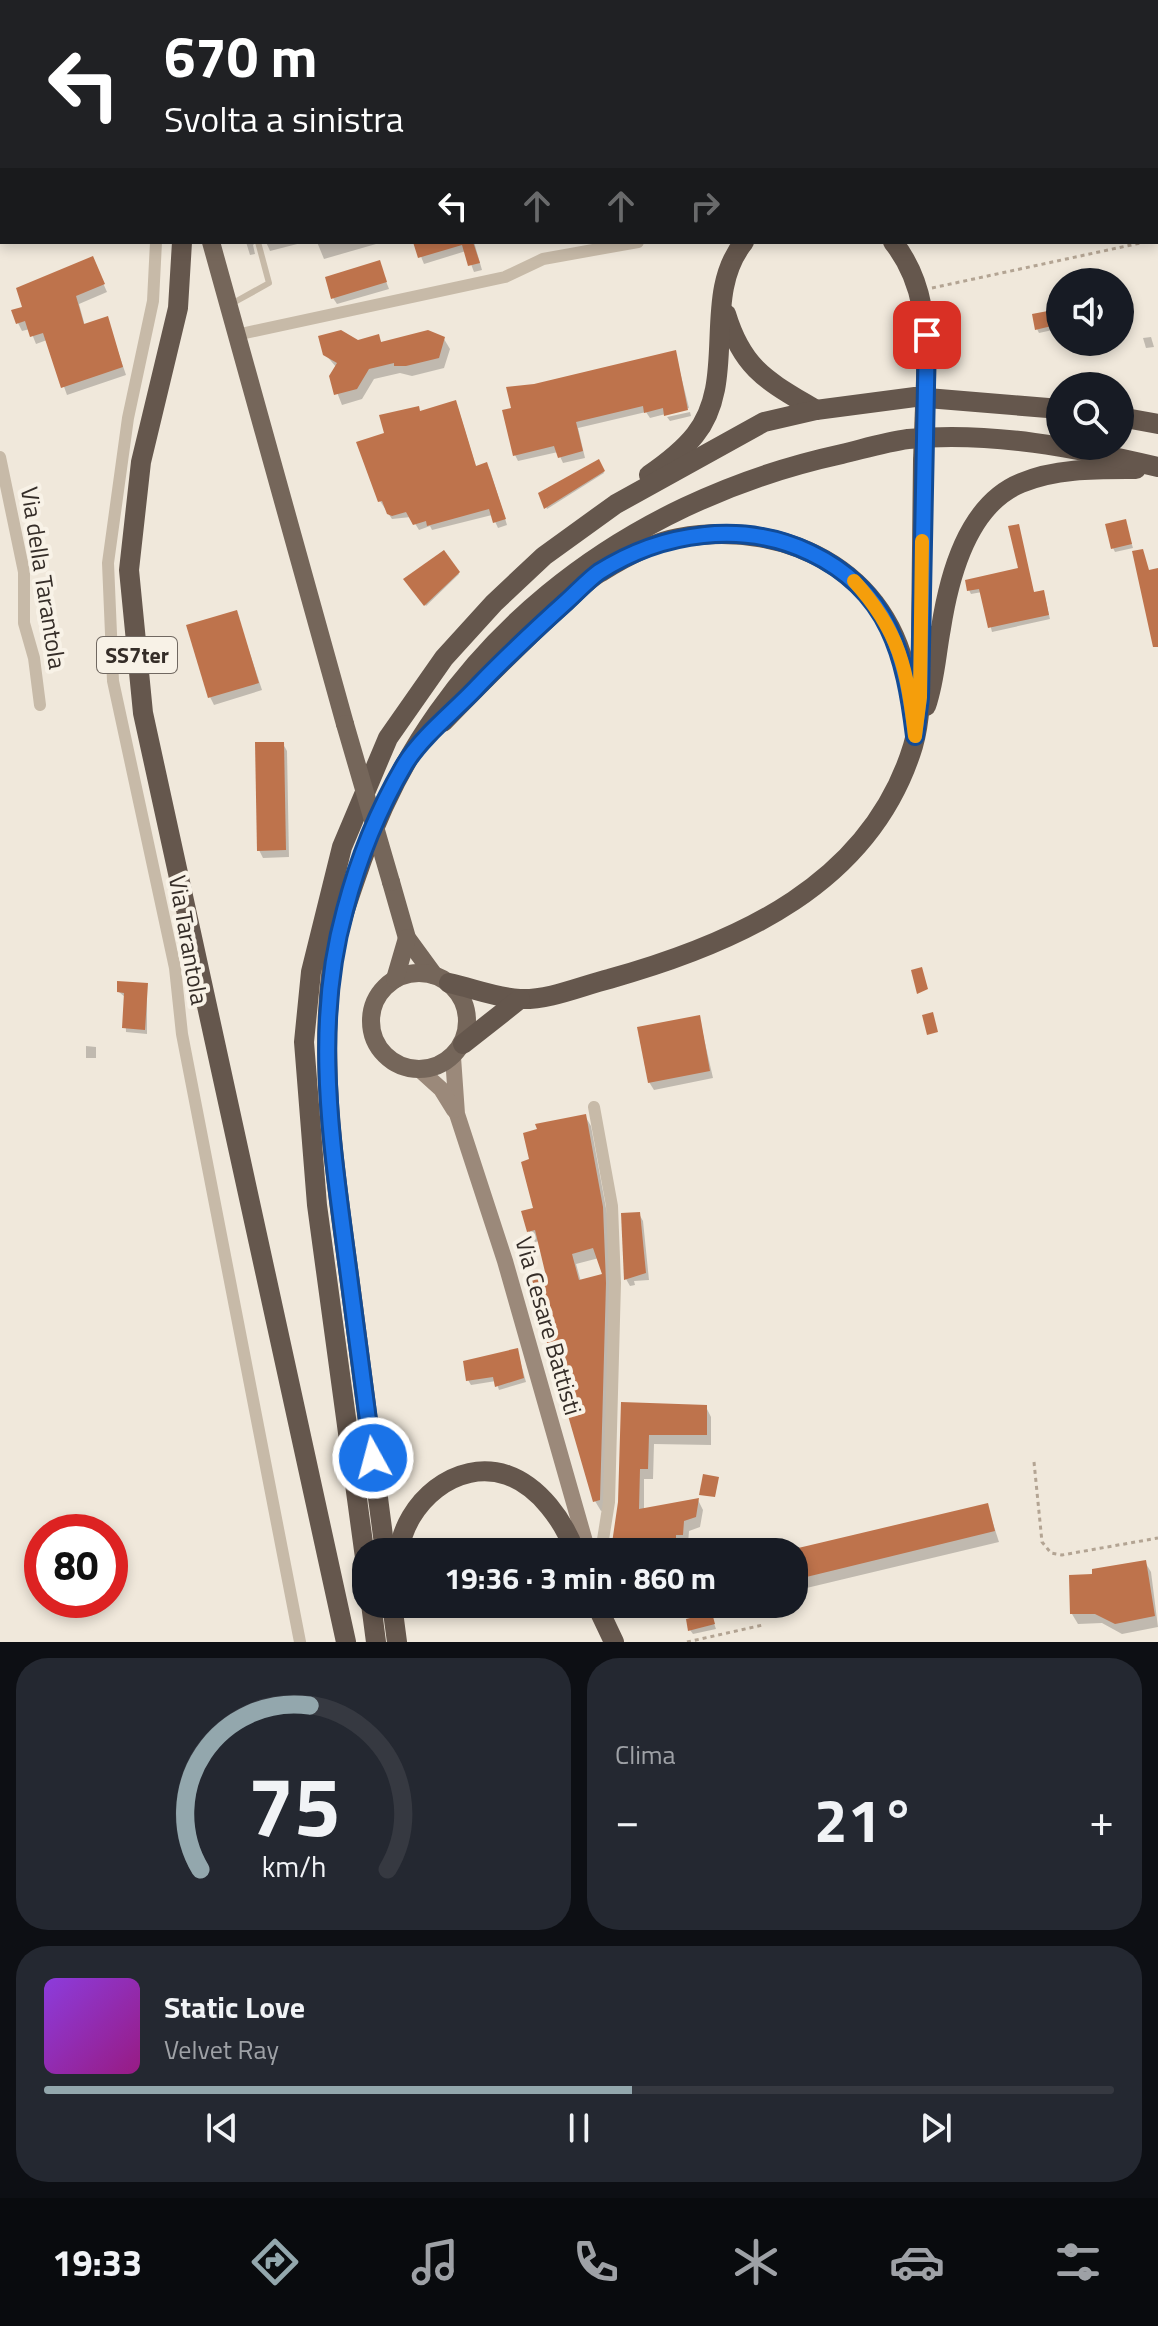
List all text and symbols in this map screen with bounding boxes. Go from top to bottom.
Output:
text: 670 m [164,14,317,99]
icon: left [32,32,136,136]
text: Svolta a sinistra [164,91,404,146]
icon: left [431,184,475,228]
icon: ahead [515,184,559,228]
icon: ahead [599,184,643,228]
icon: right [683,184,727,228]
map controls [1046,268,1134,460]
button: sound [1046,268,1134,356]
pin [893,301,961,369]
icon: arrive [905,313,949,357]
button: search [1046,372,1134,460]
street label: Via della Tarantola [12,484,76,672]
road number: SS7ter [97,637,177,673]
street label: Via Tarantola [160,872,218,1007]
street label: Via Cesare Battisti [506,1232,592,1419]
position arrow [331,1416,415,1500]
speed limit sign: 80 [24,1514,128,1618]
text: 19:36 · 3 min · 860 m [444,1555,716,1601]
text: Clima [615,1735,676,1774]
text: 75 [247,1742,340,1868]
text: 21° [814,1774,915,1865]
text: − [615,1786,640,1853]
text: + [1089,1786,1114,1853]
text: km/h [261,1845,326,1888]
text: Static Love [164,1984,305,2030]
text: Velvet Ray [164,2030,279,2069]
icon: previous [200,2106,244,2150]
icon: pause [557,2106,601,2150]
icon: next [914,2106,958,2150]
icon: directions [247,2234,303,2290]
icon: music [407,2234,463,2290]
icon: phone [568,2234,624,2290]
icon: climate [728,2234,784,2290]
icon: car [889,2234,945,2290]
icon: filters [1050,2234,1106,2290]
text: 19:33 [52,2235,142,2290]

